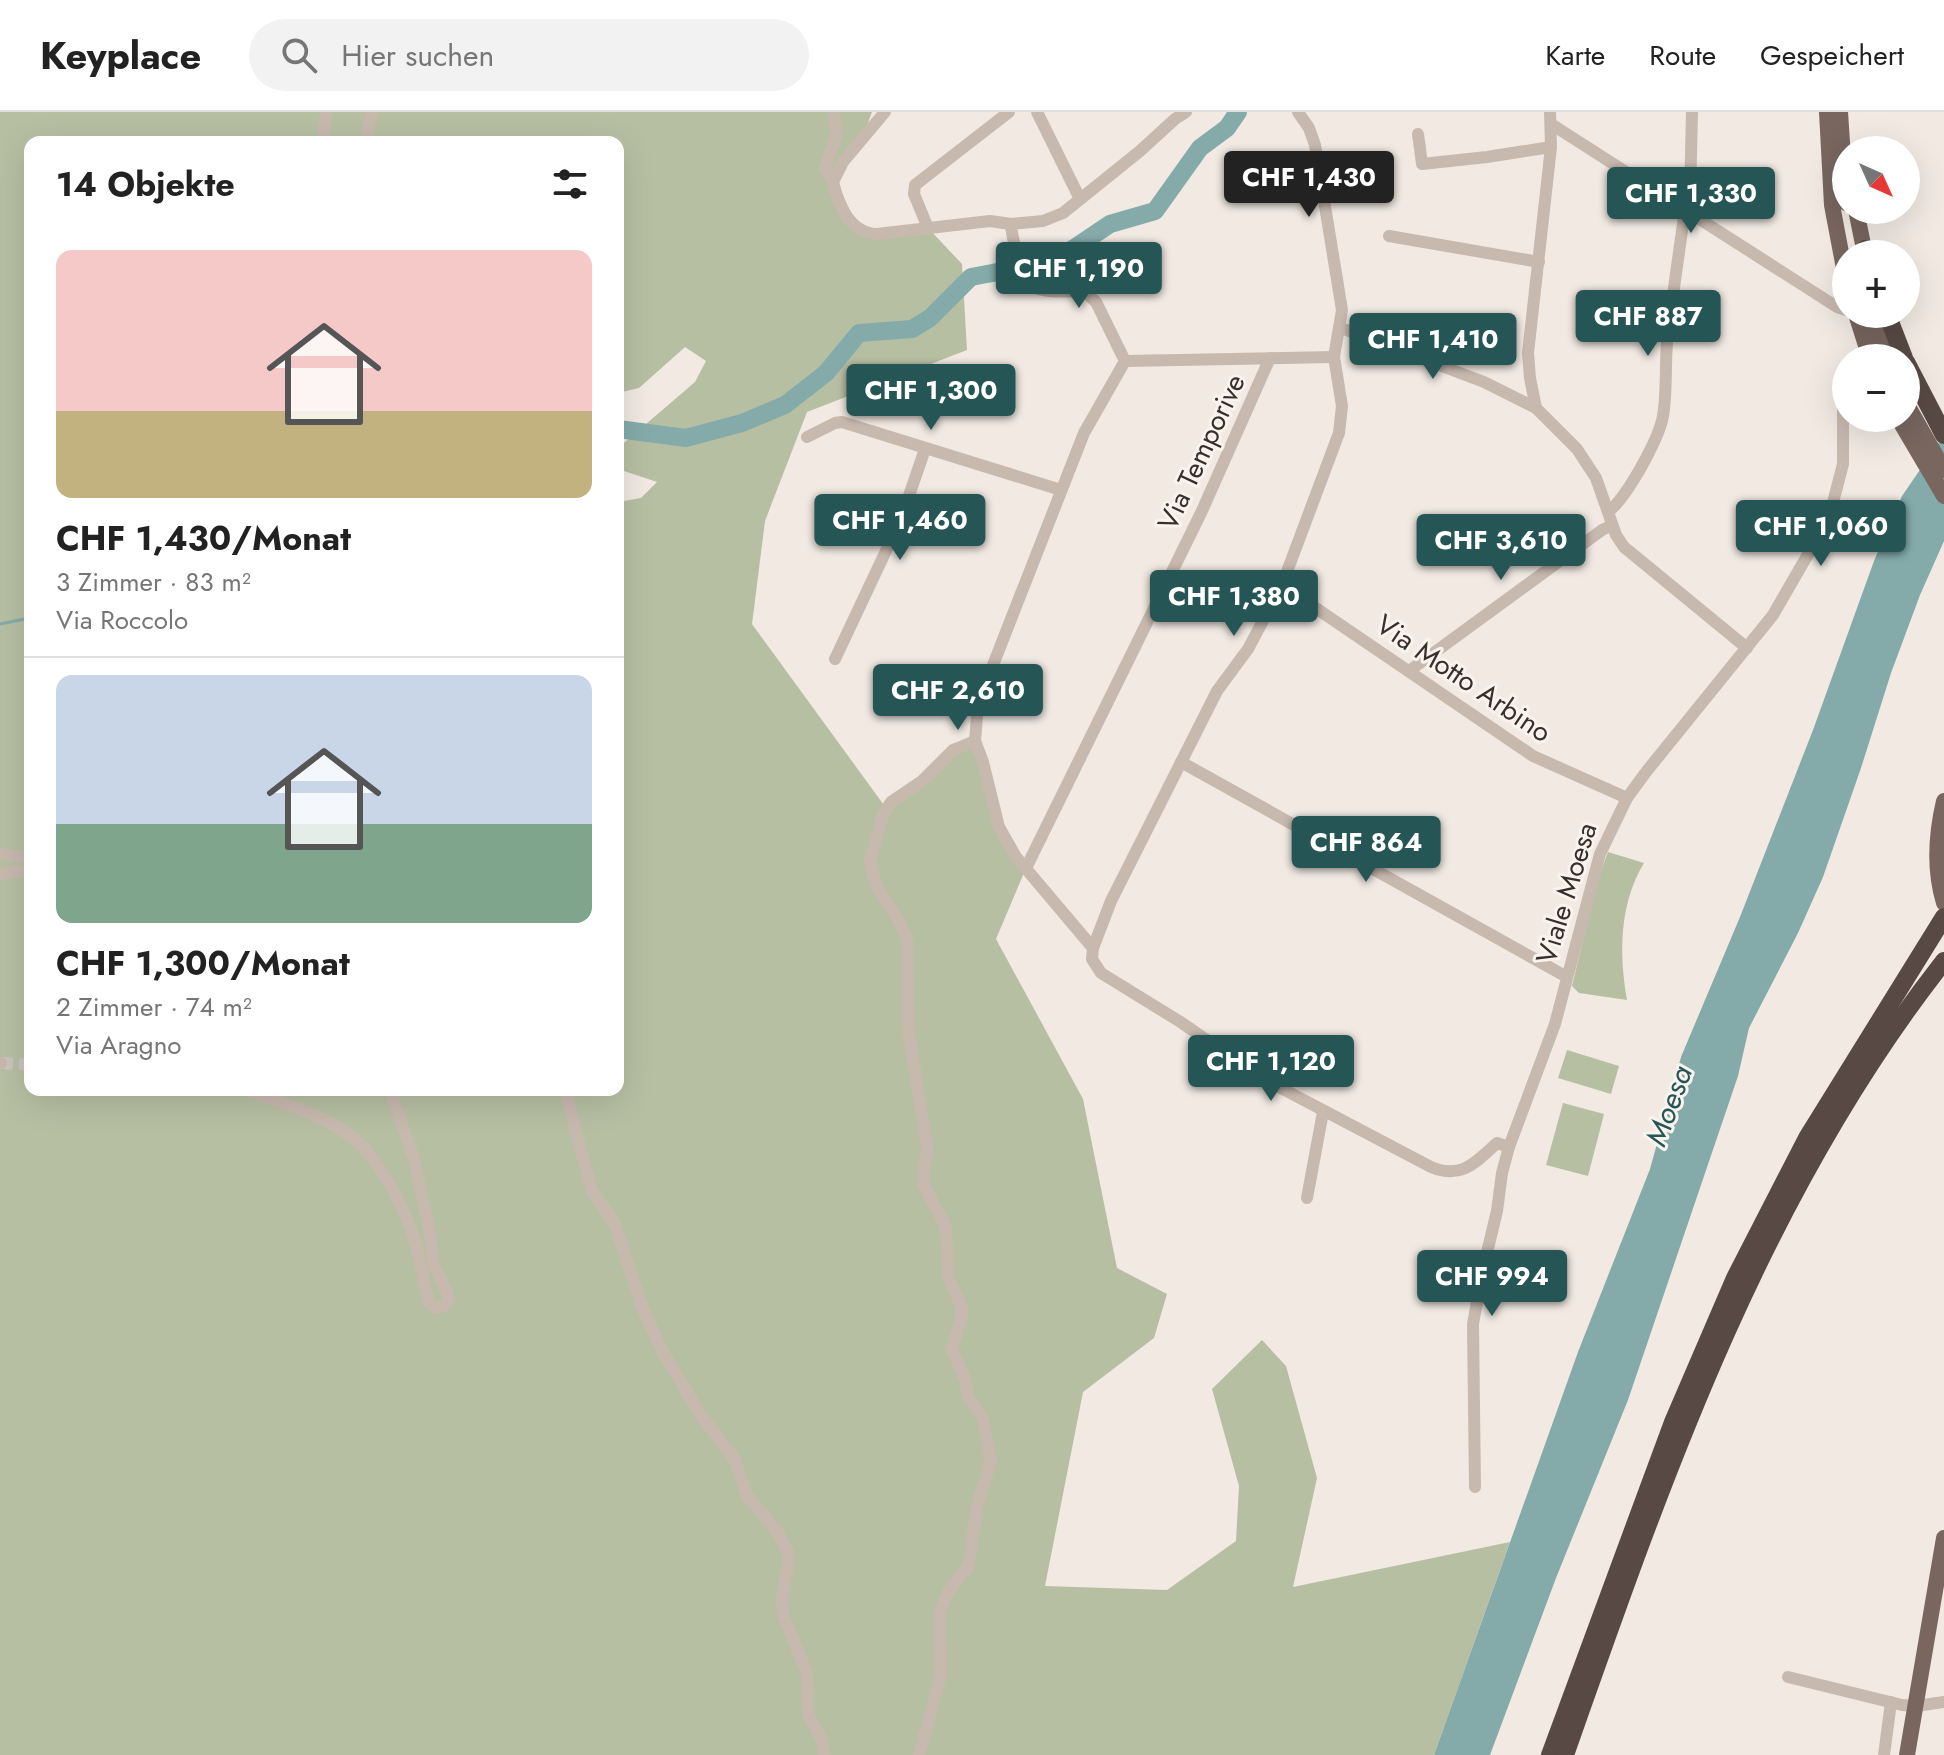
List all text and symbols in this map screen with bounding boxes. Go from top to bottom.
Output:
search box [249,19,809,91]
text: Keyplace [40,28,201,83]
icon: search [277,33,321,77]
text: Hier suchen [341,34,494,77]
text: Karte [1545,35,1605,76]
text: Route [1649,35,1716,76]
text: Gespeichert [1760,35,1904,76]
north arrow [1832,136,1920,224]
map controls [1832,136,1920,432]
pin: CHF 1,430 [1217,151,1401,219]
text: CHF 1,430 [1242,158,1376,196]
text: 14 Objekte [56,160,235,209]
icon: filters [548,162,592,206]
pin: CHF 1,330 [1599,167,1783,235]
text: CHF 1,330 [1625,174,1757,212]
button: + [1832,240,1920,328]
pin: CHF 1,190 [987,242,1171,310]
text: CHF 1,190 [1014,249,1144,287]
pin: CHF 887 [1574,290,1722,358]
text: CHF 887 [1594,297,1702,335]
icon: home [252,302,396,446]
pin: CHF 1,410 [1341,313,1525,381]
text: CHF 1,410 [1367,320,1499,358]
button: − [1832,344,1920,432]
pin: CHF 1,300 [839,364,1023,432]
street label: Via Temporive [1147,367,1256,537]
text: CHF 1,300 [864,371,998,409]
pin: CHF 1,460 [808,494,992,562]
pin: CHF 1,060 [1729,500,1913,568]
text: CHF 1,460 [832,501,968,539]
text: CHF 1,060 [1754,507,1888,545]
text: CHF 1,430/Monat [56,514,351,563]
pin: CHF 3,610 [1409,514,1593,582]
text: CHF 3,610 [1435,521,1567,559]
text: 3 Zimmer · 83 m² [56,563,251,601]
pin: CHF 1,380 [1142,570,1326,638]
text: CHF 1,380 [1168,577,1300,615]
text: Via Roccolo [56,601,188,639]
street label: Via Motto Arbino [1368,604,1560,752]
pin: CHF 2,610 [866,664,1050,732]
text: CHF 2,610 [891,671,1025,709]
icon: home [252,727,396,871]
pin: CHF 864 [1292,816,1440,884]
street label: Viale Moesa [1526,818,1607,969]
text: CHF 864 [1310,823,1422,861]
text: CHF 1,300/Monat [56,939,350,988]
text: 2 Zimmer · 74 m² [56,988,252,1026]
text: Via Aragno [56,1026,181,1064]
pin: CHF 1,120 [1179,1035,1363,1103]
text: CHF 1,120 [1206,1042,1336,1080]
water label: Moesa [1634,1059,1703,1152]
pin: CHF 994 [1418,1250,1566,1318]
text: CHF 994 [1435,1257,1549,1295]

